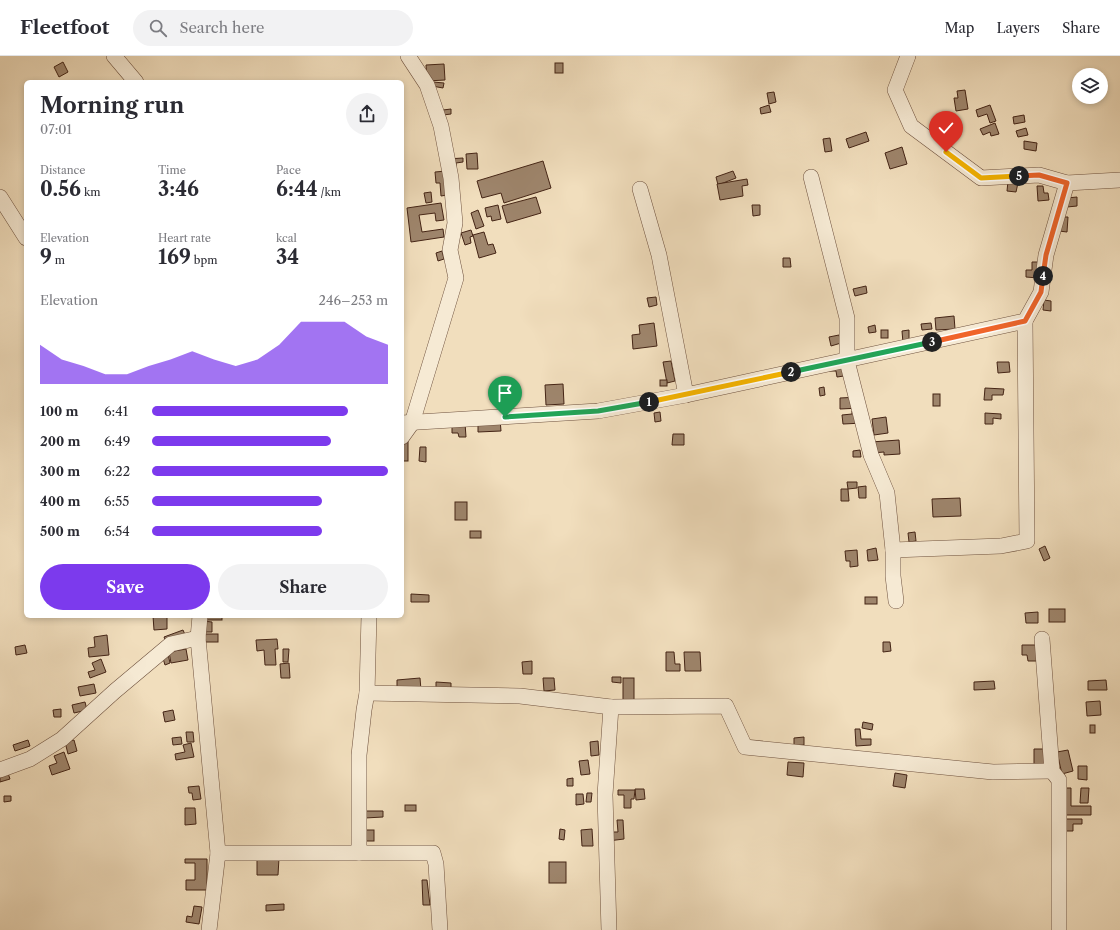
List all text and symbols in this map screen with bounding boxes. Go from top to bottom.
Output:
search box [133,10,413,46]
text: Fleetfoot [20,16,109,39]
icon: search [147,17,169,39]
text: Search here [179,18,264,37]
text: Map [944,19,974,37]
text: Layers [996,19,1040,37]
text: Share [1062,19,1100,37]
map controls [1072,68,1108,104]
button: layers [1072,68,1108,104]
text: Morning run [40,92,184,119]
button: share [346,93,388,135]
pin [929,111,963,152]
icon: check [935,117,957,139]
text: 07:01 [40,121,72,137]
text: Distance [40,163,86,177]
text: Time [158,163,186,177]
text: Pace [276,163,301,177]
pin: 5 [1009,166,1029,186]
text: 5 [1016,169,1022,183]
text: 0.56 [40,177,81,201]
text: 3:46 [158,177,199,201]
text: 6:44 [276,177,318,201]
text: km [81,185,101,199]
text: /km [318,185,341,199]
text: Elevation [40,231,89,245]
text: Heart rate [158,231,211,245]
text: kcal [276,231,297,245]
text: 9 [40,245,52,269]
text: 169 [158,245,191,269]
text: 34 [276,245,299,269]
text: m [52,253,65,267]
text: bpm [191,253,217,267]
pin: 4 [1033,266,1053,286]
text: 4 [1040,269,1046,283]
text: Elevation [40,292,98,308]
text: 246–253 m [318,292,388,308]
pin: 3 [922,332,942,352]
text: 3 [929,335,935,349]
pin: 2 [781,362,801,382]
text: 2 [788,365,794,379]
pin [488,376,522,417]
icon: arrive [494,382,516,404]
pin: 1 [639,392,659,412]
text: 1 [647,395,651,409]
text: 100 m [40,403,79,419]
text: 6:41 [104,403,128,419]
text: 200 m [40,433,80,449]
text: 6:49 [104,433,130,449]
text: 300 m [40,463,80,479]
text: 6:22 [104,463,130,479]
text: 400 m [40,493,80,509]
text: 6:55 [104,493,129,509]
text: 500 m [40,523,80,539]
text: 6:54 [104,523,130,539]
button: Save [40,564,210,610]
button: Share [218,564,388,610]

